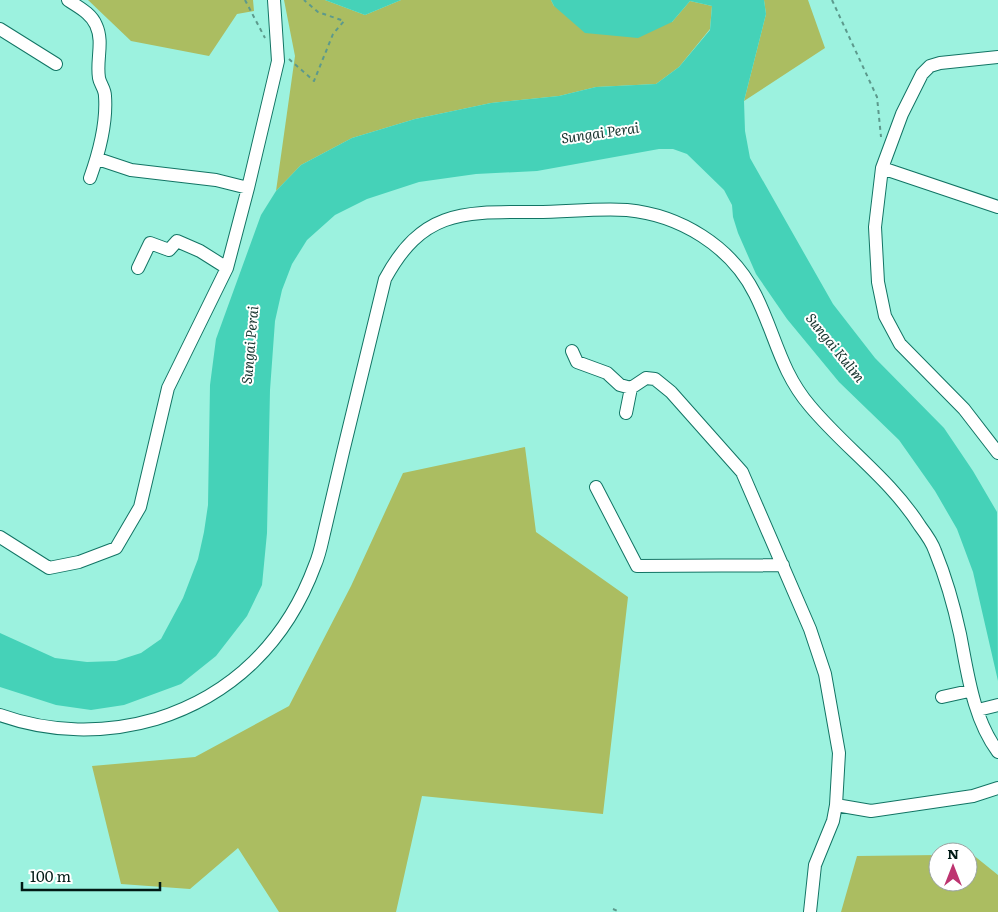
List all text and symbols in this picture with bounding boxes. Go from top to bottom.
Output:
water label: Sungai Perai [560,117,641,147]
water label: Sungai Perai [236,304,262,385]
water label: Sungai Kulim [802,308,871,386]
north arrow [928,842,978,892]
text: N [947,843,959,863]
scale bar [22,860,160,892]
text: 100 m [30,864,71,887]

